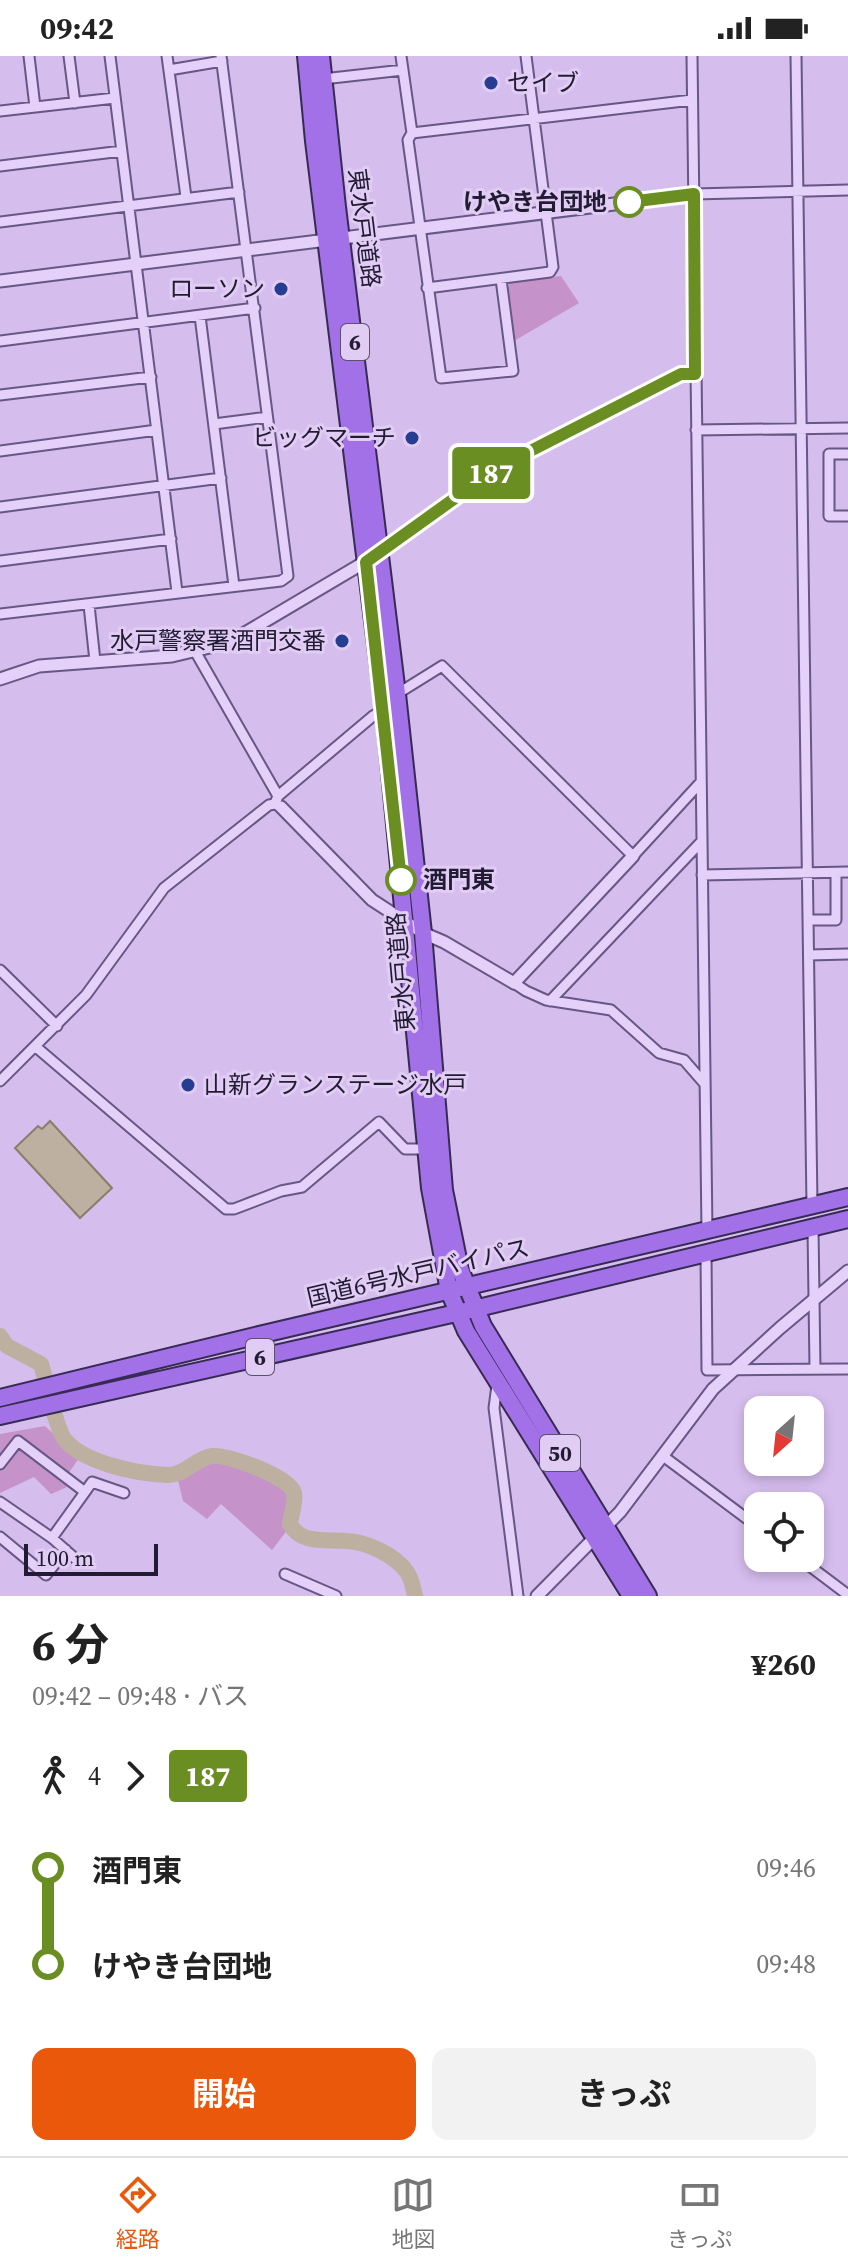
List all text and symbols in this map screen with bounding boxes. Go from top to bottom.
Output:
text: 09:42 [40,8,114,49]
place label: セイブ [507,66,579,99]
marker: セイブ [482,74,500,92]
street label: 東水戸道路 [341,166,388,290]
place label: けやき台団地 [463,185,607,218]
marker: けやき台団地 [614,187,644,217]
place label: ローソン [169,272,265,305]
marker: ローソン [272,280,290,298]
road number: 6 [341,324,369,360]
place label: ビッグマーチ [252,421,396,454]
marker: ビッグマーチ [403,429,421,447]
line badge: 187 [445,447,537,499]
text: 187 [468,454,514,492]
place label: 水戸警察署酒門交番 [110,624,326,657]
marker: 水戸警察署酒門交番 [333,632,351,650]
place label: 酒門東 [423,863,495,896]
marker: 酒門東 [386,865,416,895]
street label: 東水戸道路 [379,911,422,1033]
place label: 山新グランステージ水戸 [204,1068,467,1101]
marker: 山新グランステージ水戸 [179,1076,197,1094]
street label: 国道6号水戸バイパス [303,1231,532,1314]
road number: 6 [246,1339,274,1375]
north arrow [744,1396,824,1476]
map controls [744,1396,824,1572]
road number: 50 [540,1435,580,1471]
button: locate [744,1492,824,1572]
scale bar [24,1540,158,1576]
text: 100 m [36,1543,94,1573]
text: 6 分 [32,1614,109,1675]
text: ¥260 [751,1644,816,1685]
text: 09:42 – 09:48 · バス [32,1678,249,1714]
icon: walk [32,1754,76,1798]
icon: forward [113,1754,157,1798]
text: 187 [185,1757,231,1795]
text: 4 [88,1758,101,1794]
text: 酒門東 [92,1850,182,1891]
text: 09:46 [756,1850,816,1886]
text: けやき台団地 [92,1946,272,1987]
text: 09:48 [756,1946,816,1982]
button: 開始 [32,2048,416,2140]
button: きっぷ [432,2048,816,2140]
tab: 経路 [116,2173,160,2254]
tab: 地図 [391,2173,435,2254]
tab: きっぷ [667,2173,732,2254]

